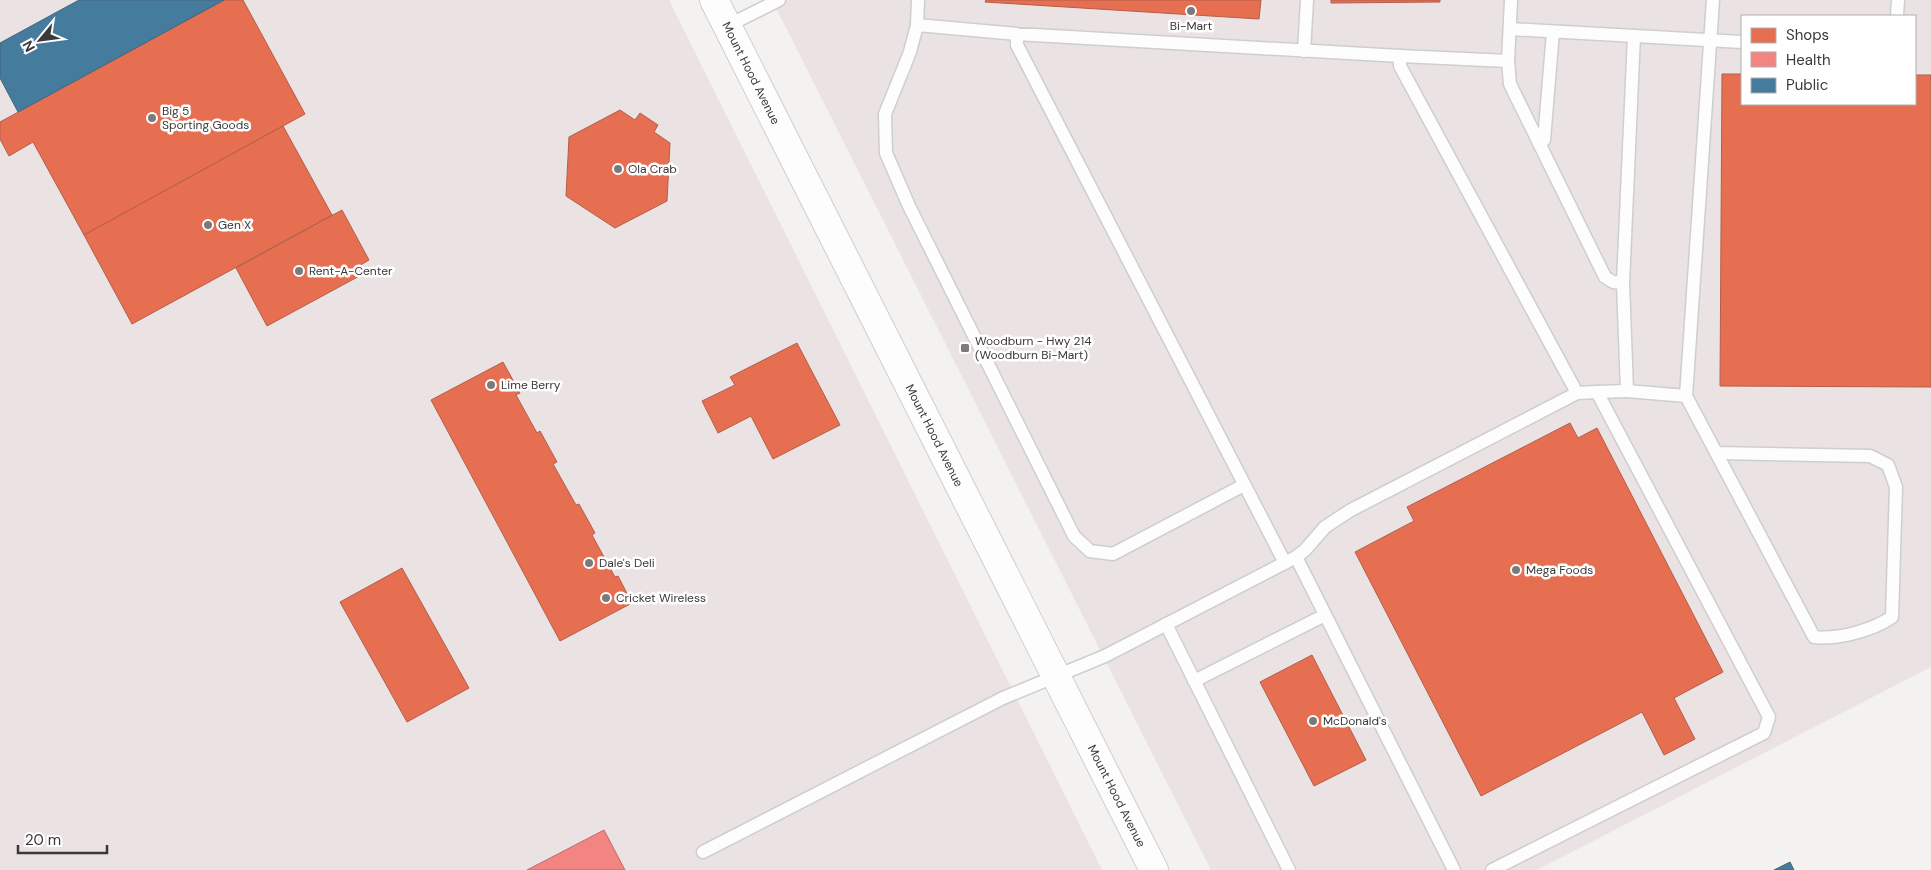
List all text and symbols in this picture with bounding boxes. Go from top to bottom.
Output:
marker: Bi-Mart [1185,5,1197,17]
north arrow [15,15,65,65]
legend [1741,15,1916,105]
place label: Bi-Mart [1170,18,1212,34]
street label: Mount Hood Avenue [718,19,784,127]
text: Shops [1786,25,1829,45]
text: N [18,37,39,55]
text: Health [1786,50,1831,70]
text: Public [1786,75,1828,95]
place label: Big 5 Sporting Goods [162,103,249,133]
marker: Big 5 Sporting Goods [146,112,158,124]
place label: Ola Crab [628,161,677,177]
marker: Ola Crab [612,163,624,175]
place label: Gen X [218,217,251,233]
marker: Gen X [202,219,214,231]
place label: Rent-A-Center [309,263,393,279]
marker: Rent-A-Center [293,265,305,277]
place label: Woodburn - Hwy 214 (Woodburn Bi-Mart) [975,333,1092,363]
marker: Woodburn - Hwy 214 (Woodburn Bi-Mart) [959,342,971,354]
place label: Lime Berry [501,377,561,393]
marker: Lime Berry [485,379,497,391]
street label: Mount Hood Avenue [902,381,967,490]
place label: Dale's Deli [599,555,655,571]
marker: Dale's Deli [583,557,595,569]
place label: Mega Foods [1526,562,1593,578]
marker: Mega Foods [1510,564,1522,576]
place label: Cricket Wireless [616,590,706,606]
marker: Cricket Wireless [600,592,612,604]
place label: McDonald's [1323,713,1387,729]
marker: McDonald's [1307,715,1319,727]
street label: Mount Hood Avenue [1084,742,1149,850]
scale bar [18,822,106,854]
text: 20 m [25,830,61,850]

